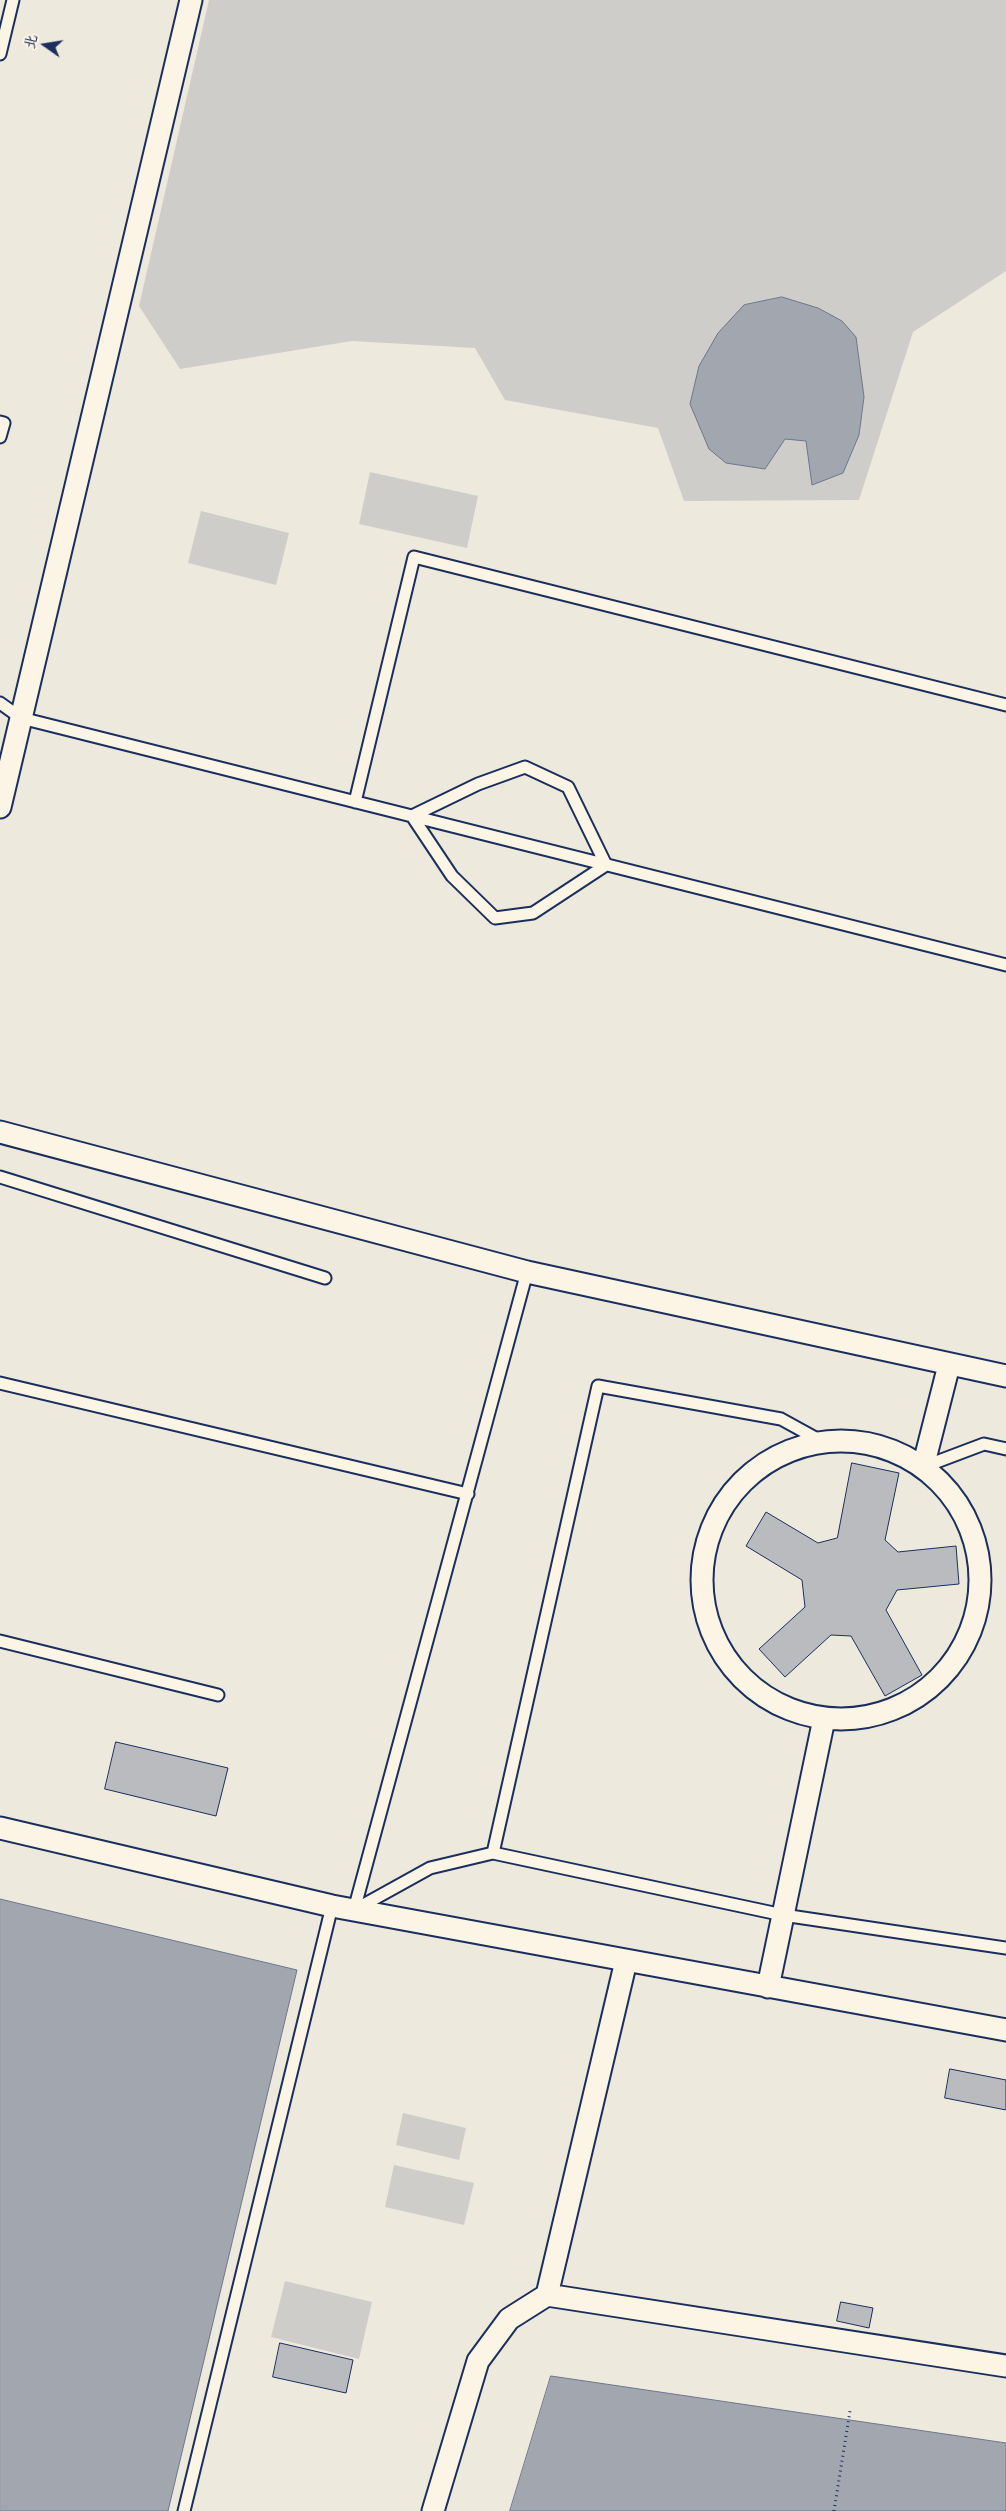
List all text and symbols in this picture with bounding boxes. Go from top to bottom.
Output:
north arrow [20,20,70,70]
text: 北 [19,33,41,50]

